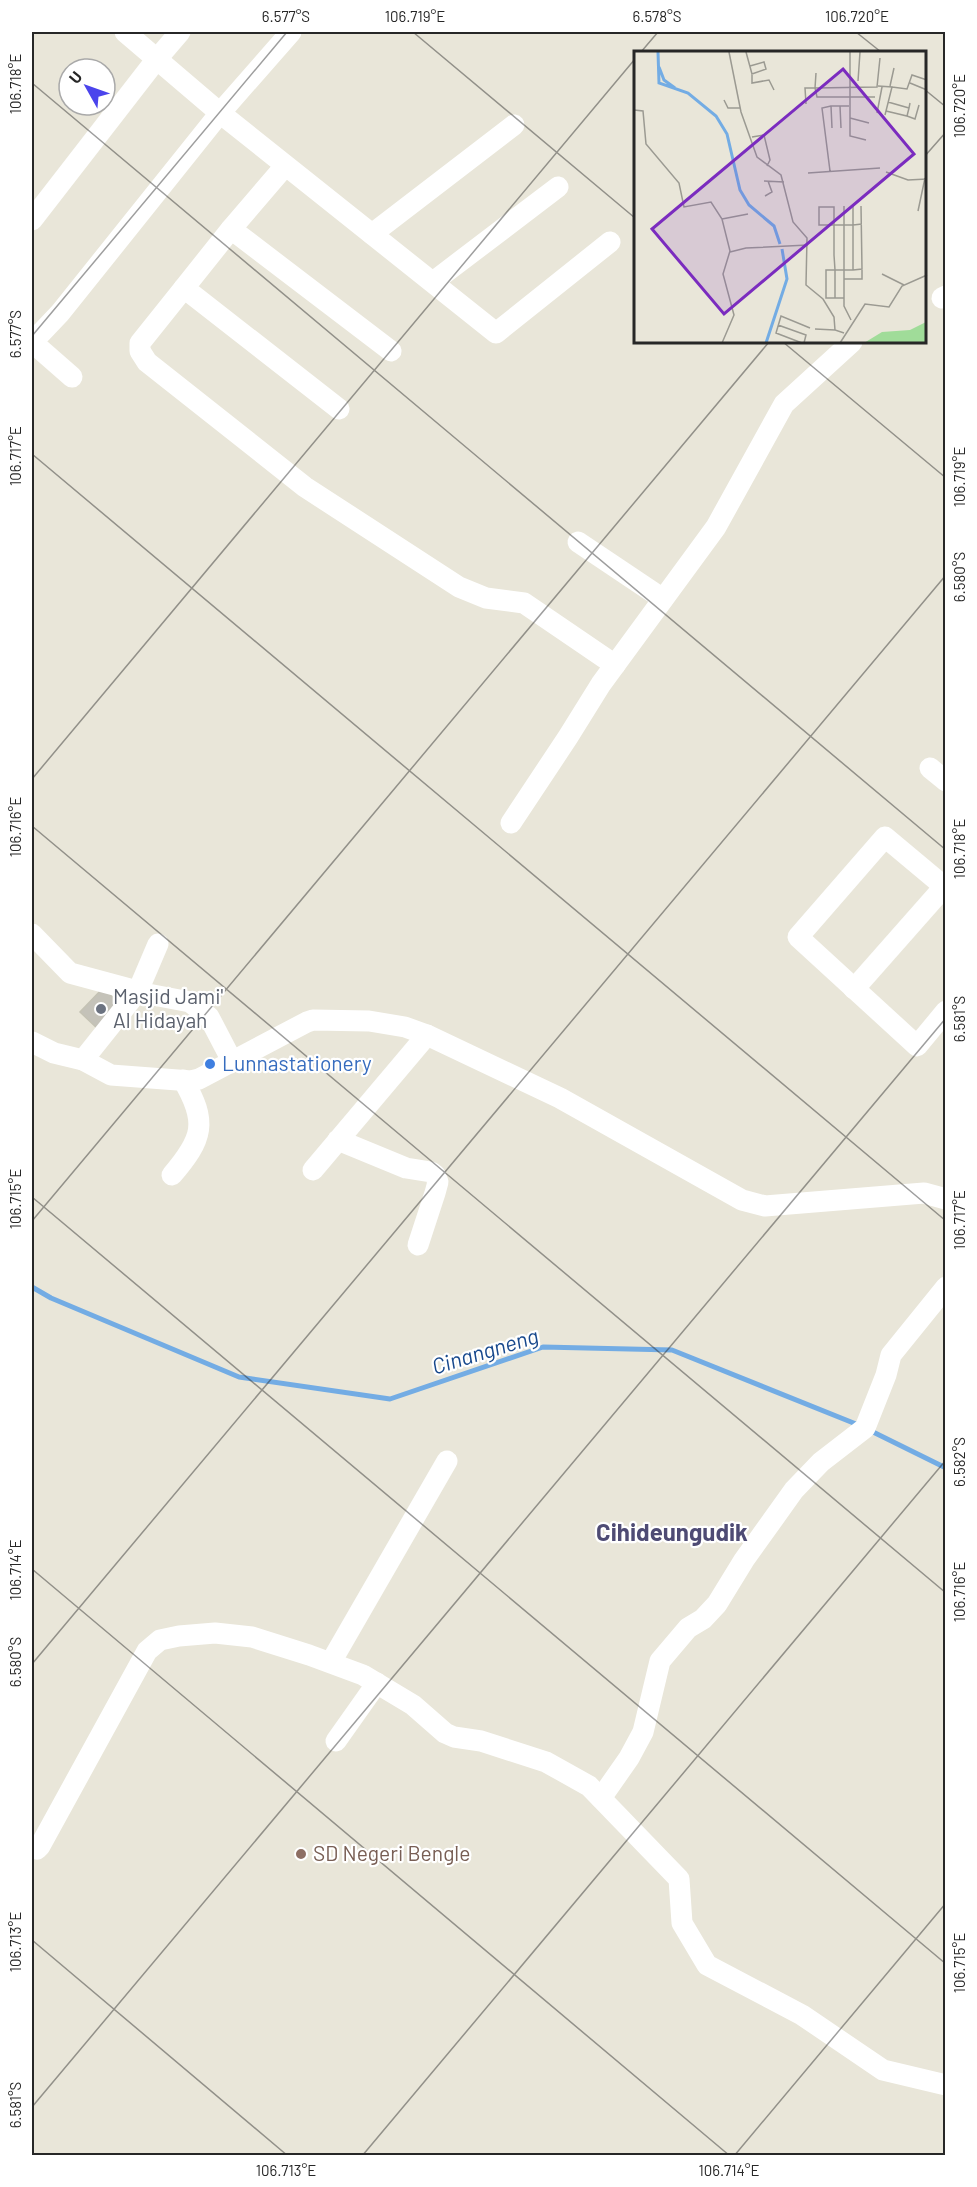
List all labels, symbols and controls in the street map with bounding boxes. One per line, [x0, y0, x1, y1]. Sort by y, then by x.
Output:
text: 6.577°S [262, 7, 310, 25]
text: 106.719°E [385, 7, 445, 25]
text: 6.578°S [633, 7, 682, 25]
text: 106.720°E [825, 7, 889, 25]
inset map [634, 51, 926, 344]
text: 106.718°E [6, 54, 24, 114]
north arrow [57, 57, 117, 117]
text: U [65, 67, 86, 87]
text: 106.720°E [950, 74, 968, 138]
text: 6.577°S [6, 310, 24, 358]
text: 106.717°E [6, 426, 24, 486]
text: 106.719°E [950, 447, 968, 507]
text: 6.580°S [950, 552, 968, 602]
text: 106.716°E [6, 797, 24, 857]
text: 106.718°E [950, 819, 968, 879]
place label: Masjid Jami' Al Hidayah [113, 983, 224, 1032]
text: 6.581°S [950, 996, 968, 1042]
marker: Masjid Jami' Al Hidayah [94, 1002, 108, 1016]
place label: Lunnastationery [222, 1050, 372, 1075]
marker: Lunnastationery [203, 1057, 217, 1071]
text: 106.715°E [6, 1169, 24, 1229]
text: 106.717°E [950, 1190, 968, 1250]
water label: Cinangneng [428, 1322, 541, 1379]
text: 6.582°S [950, 1437, 968, 1487]
district label: Cihideungudik [596, 1517, 748, 1546]
text: 106.714°E [6, 1539, 24, 1601]
text: 106.716°E [950, 1562, 968, 1622]
text: 6.580°S [6, 1637, 24, 1687]
place label: SD Negeri Bengle [313, 1840, 470, 1865]
marker: SD Negeri Bengle [294, 1847, 308, 1861]
text: 106.713°E [6, 1912, 24, 1972]
text: 106.715°E [950, 1933, 968, 1993]
text: 6.581°S [6, 2082, 24, 2128]
text: 106.713°E [256, 2161, 316, 2179]
text: 106.714°E [698, 2161, 760, 2179]

